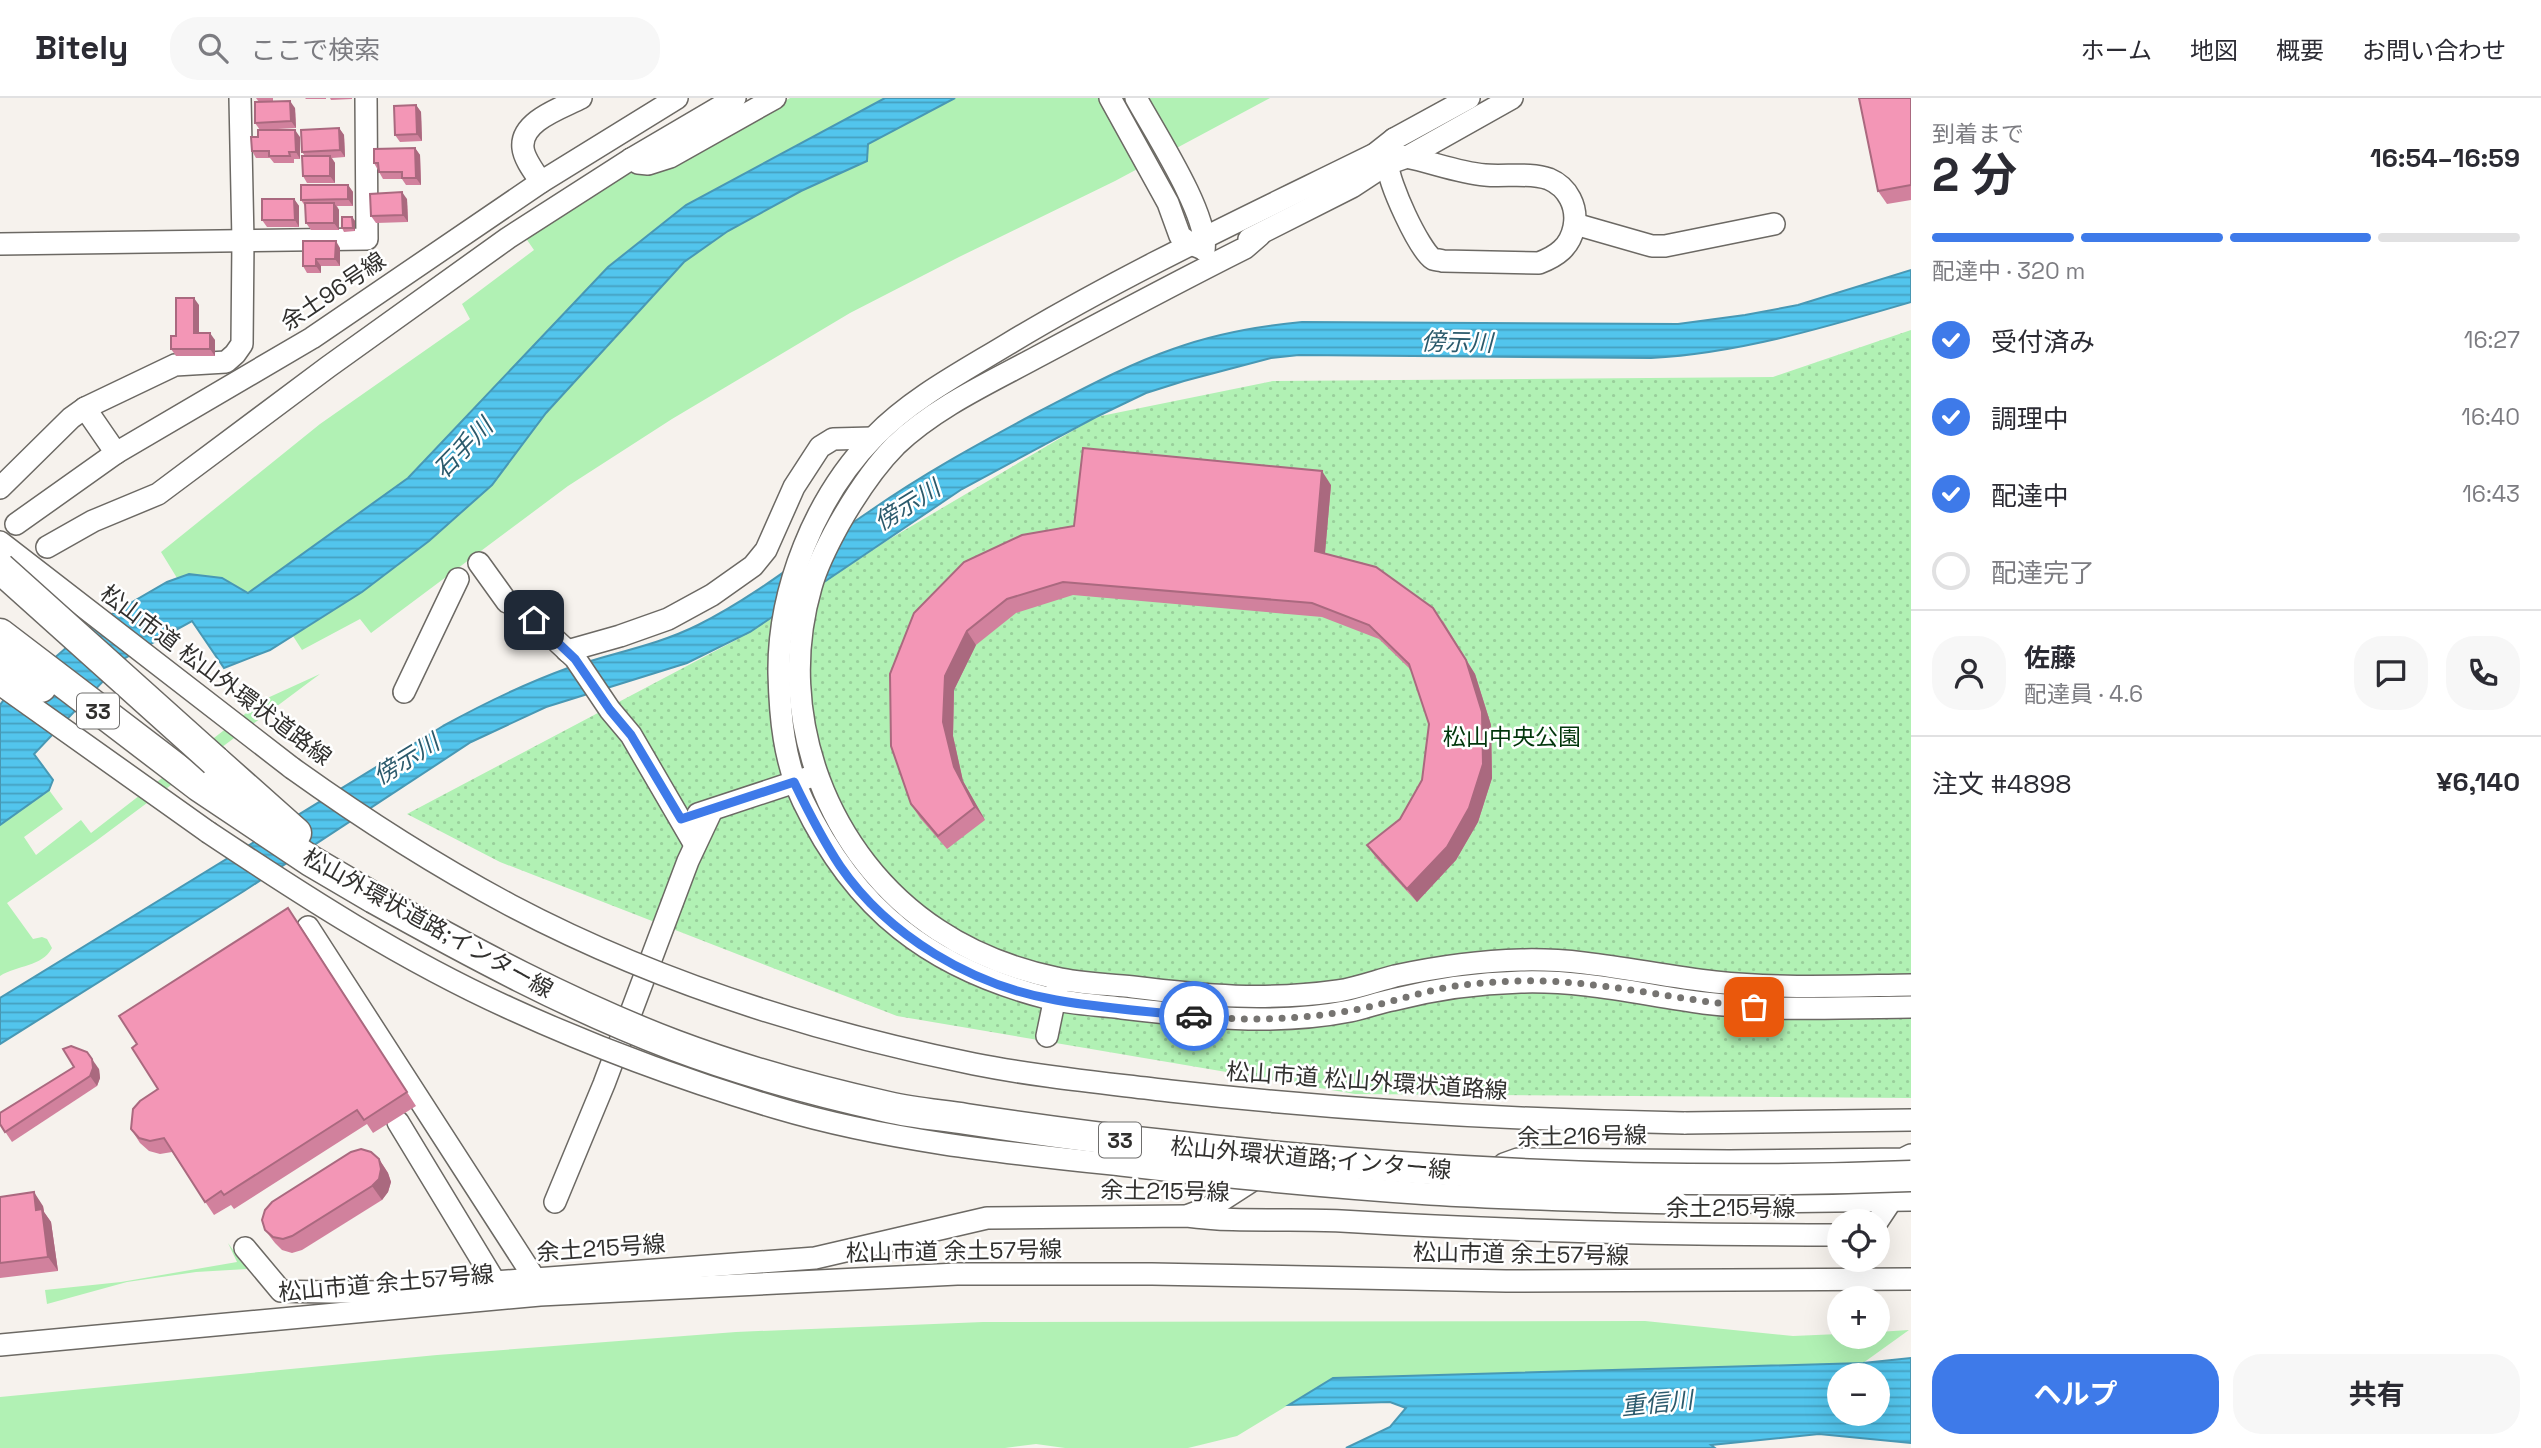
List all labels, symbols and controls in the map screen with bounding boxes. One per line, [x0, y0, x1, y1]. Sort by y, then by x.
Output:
search box [170, 17, 660, 80]
text: Bitely [35, 27, 128, 69]
icon: search [194, 29, 232, 67]
text: ここで検索 [250, 33, 380, 67]
text: ホーム [2081, 35, 2152, 66]
text: 地図 [2190, 35, 2238, 66]
text: 概要 [2276, 35, 2324, 66]
text: お問い合わせ [2362, 35, 2506, 66]
text: 到着まで [1932, 119, 2024, 149]
text: 16:54–16:59 [2370, 141, 2520, 175]
text: 2 分 [1932, 146, 2017, 204]
street label: 余土96号線 [275, 245, 391, 337]
text: 配達中 · 320 m [1932, 256, 2085, 286]
icon: check [1932, 321, 1970, 359]
text: 受付済み [1991, 325, 2095, 359]
text: 16:27 [2464, 325, 2520, 355]
water label: 傍示川 [1421, 326, 1496, 358]
icon: check [1932, 398, 1970, 436]
text: 調理中 [1991, 402, 2069, 436]
text: 16:40 [2461, 402, 2520, 432]
water label: 石手川 [427, 409, 501, 485]
water label: 傍示川 [868, 471, 948, 537]
icon: check [1932, 475, 1970, 513]
text: 配達中 [1991, 479, 2069, 513]
text: 16:43 [2462, 479, 2520, 509]
text: 配達完了 [1991, 556, 2095, 590]
street label: 松山市道 松山外環状道路線 [94, 578, 338, 772]
pin [504, 590, 564, 650]
icon: home [515, 601, 553, 639]
button: person [1932, 636, 2006, 710]
button: chat [2354, 636, 2428, 710]
button: phone [2446, 636, 2520, 710]
text: 佐藤 [2024, 641, 2076, 675]
text: 配達員 · 4.6 [2024, 679, 2143, 709]
road number: 33 [77, 694, 119, 728]
park label: 松山中央公園 [1443, 722, 1581, 752]
water label: 傍示川 [367, 725, 447, 791]
text: ¥6,140 [2436, 765, 2520, 799]
text: 注文 #4898 [1932, 767, 2072, 801]
street label: 松山外環状道路;インター線 [297, 842, 559, 1004]
pin [1724, 977, 1784, 1037]
courier [1159, 981, 1229, 1051]
icon: bag [1735, 988, 1773, 1026]
icon: car [1175, 997, 1213, 1035]
street label: 松山市道 松山外環状道路線 [1225, 1056, 1509, 1106]
street label: 余土216号線 [1517, 1120, 1647, 1152]
road number: 33 [1099, 1122, 1141, 1158]
street label: 松山外環状道路;インター線 [1169, 1131, 1453, 1185]
street label: 余土215号線 [1100, 1175, 1230, 1207]
street label: 余土215号線 [1666, 1193, 1796, 1223]
map controls [1827, 1209, 1890, 1426]
button: locate [1827, 1209, 1890, 1272]
street label: 余土215号線 [535, 1229, 667, 1267]
street label: 松山市道 余土57号線 [846, 1234, 1062, 1268]
street label: 松山市道 余土57号線 [1413, 1237, 1629, 1271]
street label: 松山市道 余土57号線 [277, 1259, 495, 1307]
button: + [1827, 1286, 1890, 1349]
button: ヘルプ [1932, 1354, 2219, 1434]
button: 共有 [2233, 1354, 2520, 1434]
button: − [1827, 1363, 1890, 1426]
water label: 重信川 [1620, 1384, 1697, 1422]

